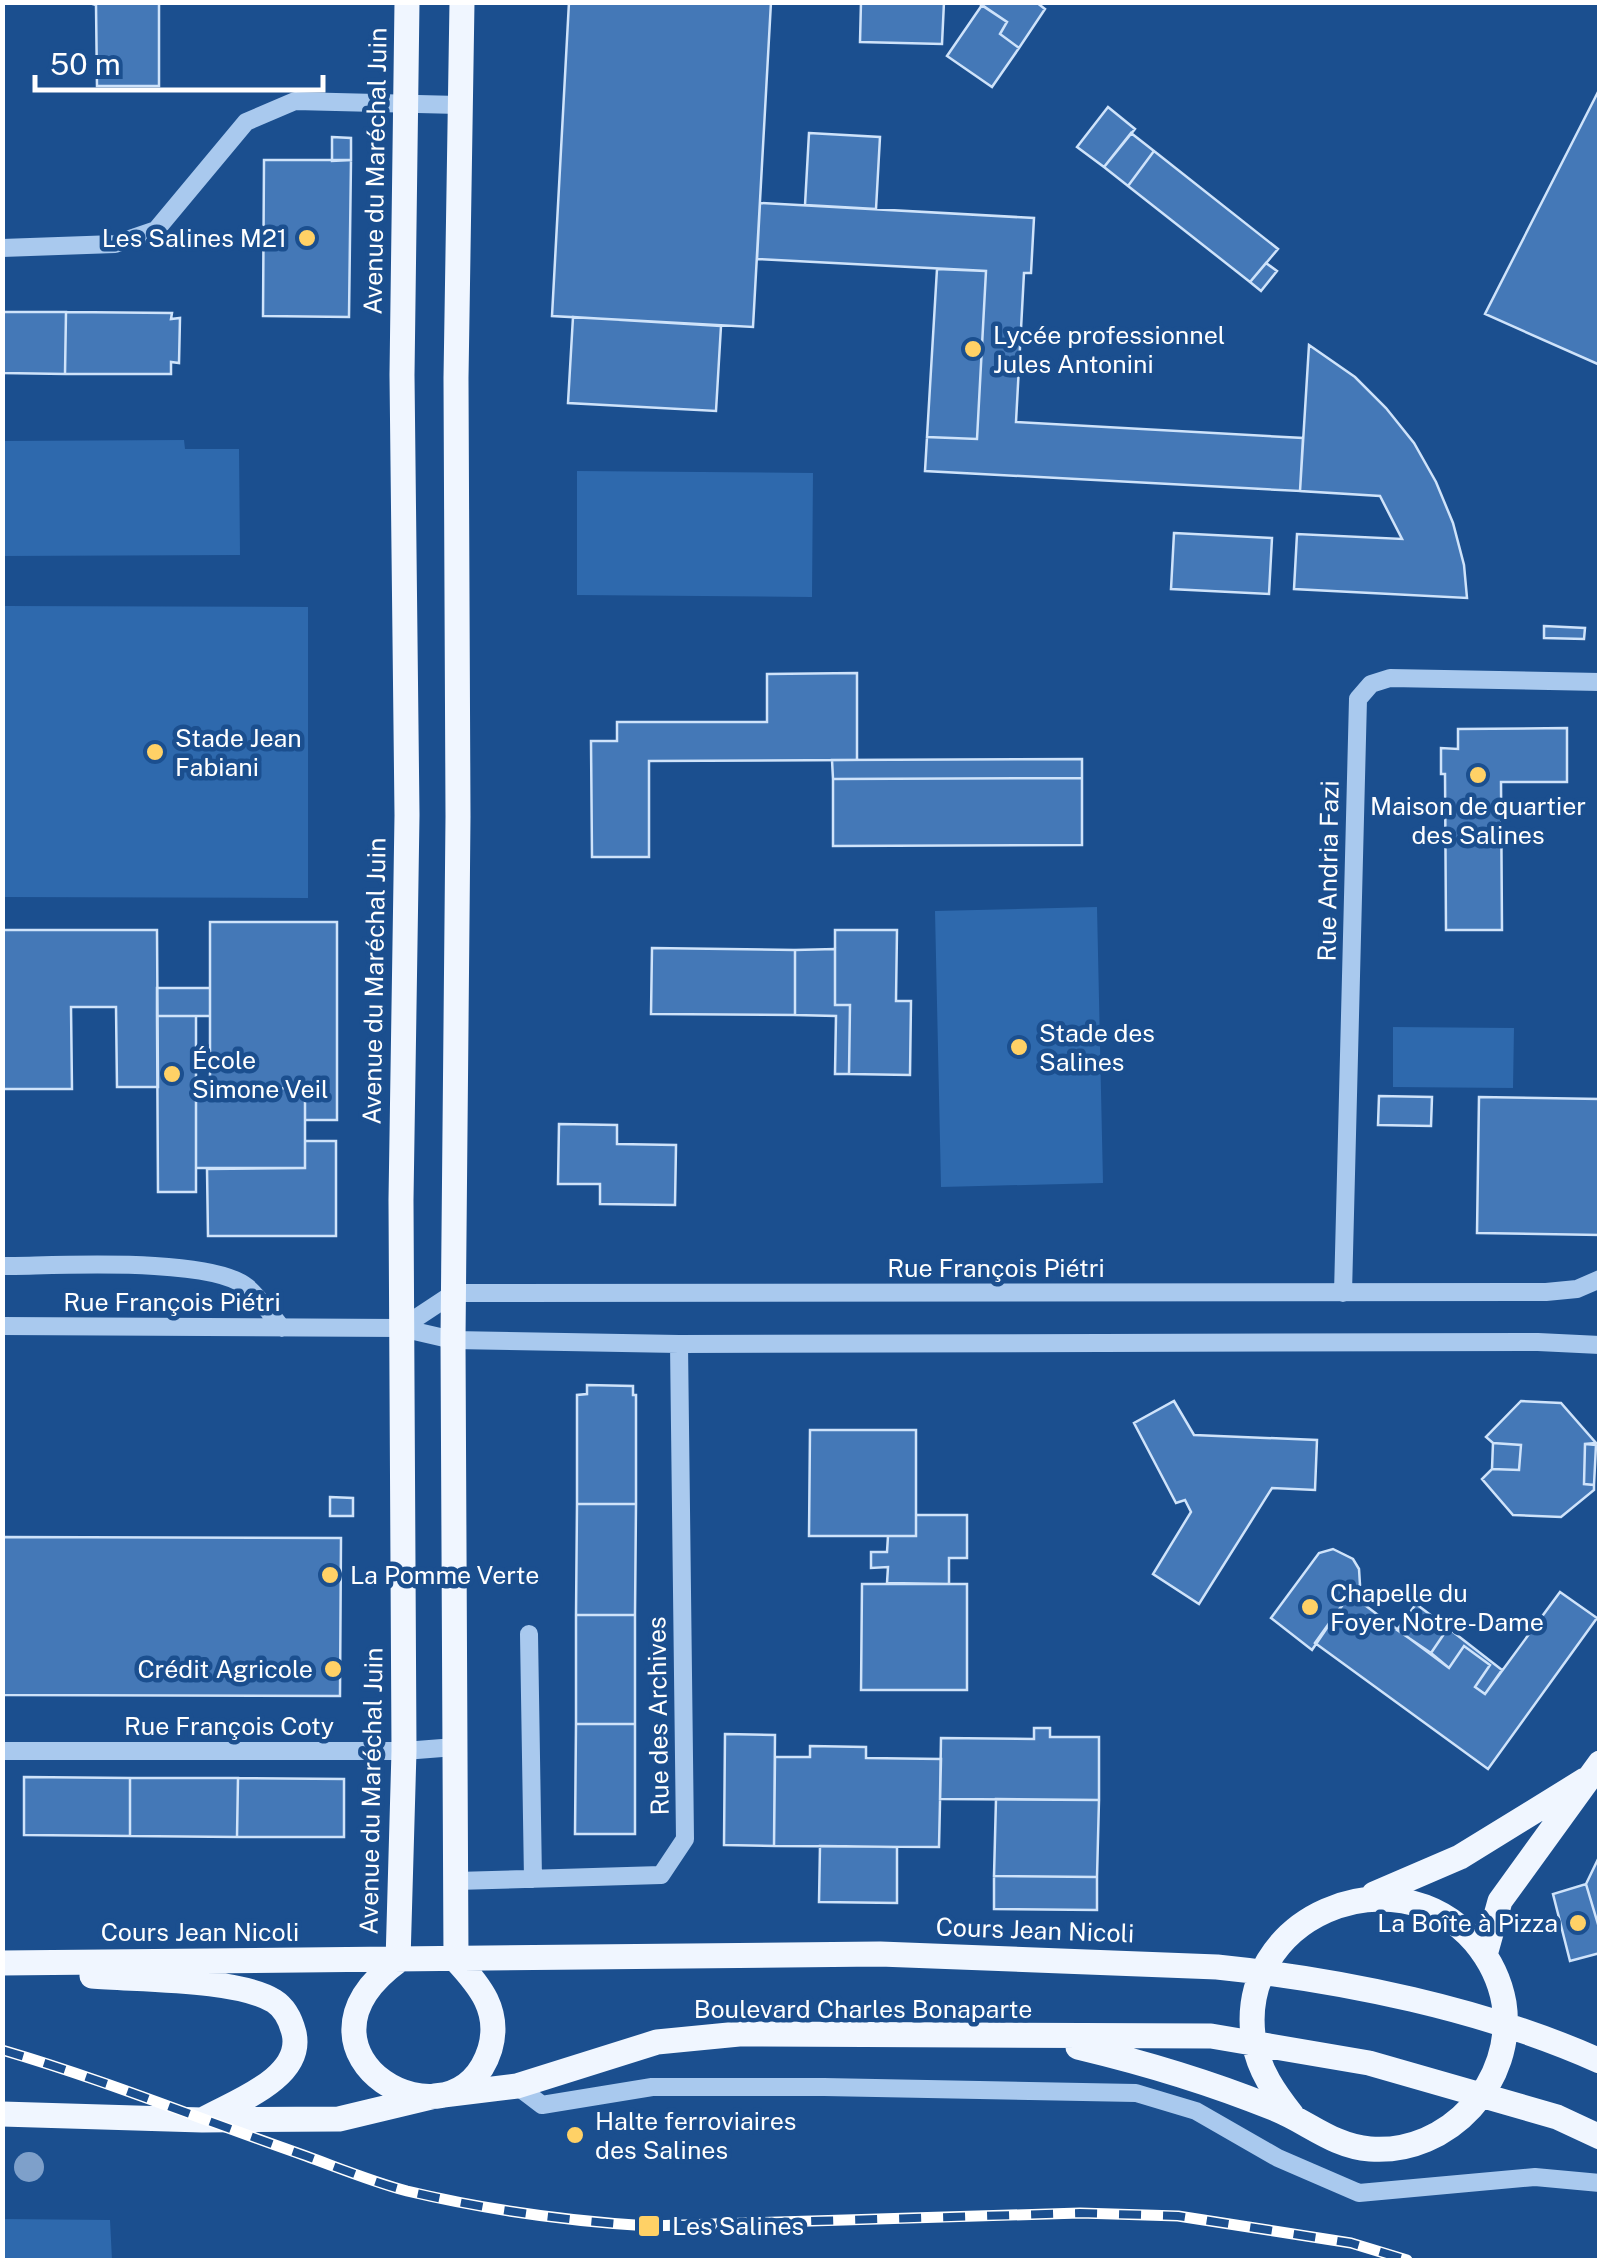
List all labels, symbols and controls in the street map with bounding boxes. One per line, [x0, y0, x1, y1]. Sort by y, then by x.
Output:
street label: Avenue du Maréchal Juin [357, 27, 393, 315]
scale bar [35, 30, 322, 92]
text: 50 m [50, 46, 121, 82]
place label: Les Salines M21 [102, 223, 287, 253]
marker: Les Salines M21 [296, 227, 318, 249]
place label: Lycée professionnel Jules Antonini [993, 320, 1225, 379]
marker: Lycée professionnel Jules Antonini [962, 338, 984, 360]
place label: Stade Jean Fabiani [175, 723, 302, 782]
marker: Stade Jean Fabiani [144, 741, 166, 763]
marker: Maison de quartier des Salines [1467, 764, 1489, 786]
street label: Rue Andria Fazi [1311, 780, 1345, 962]
place label: Maison de quartier des Salines [1370, 791, 1586, 850]
street label: Avenue du Maréchal Juin [356, 837, 392, 1125]
place label: Stade des Salines [1039, 1018, 1155, 1077]
marker: Stade des Salines [1008, 1036, 1030, 1058]
place label: École Simone Veil [192, 1045, 329, 1104]
marker: École Simone Veil [161, 1063, 183, 1085]
street label: Rue François Piétri [887, 1253, 1105, 1283]
street label: Rue François Piétri [63, 1287, 281, 1317]
place label: La Pomme Verte [350, 1560, 539, 1590]
marker: La Pomme Verte [319, 1564, 341, 1586]
place label: Chapelle du Foyer Notre-Dame [1330, 1578, 1544, 1637]
marker: Chapelle du Foyer Notre-Dame [1299, 1596, 1321, 1618]
street label: Rue des Archives [641, 1616, 675, 1816]
street label: Avenue du Maréchal Juin [353, 1647, 389, 1935]
place label: Crédit Agricole [137, 1654, 313, 1684]
marker: Crédit Agricole [322, 1658, 344, 1680]
street label: Rue François Coty [124, 1711, 334, 1741]
place label: La Boîte à Pizza [1377, 1908, 1558, 1938]
street label: Cours Jean Nicoli [935, 1912, 1135, 1948]
marker: La Boîte à Pizza [1567, 1912, 1589, 1934]
street label: Cours Jean Nicoli [101, 1917, 299, 1947]
street label: Boulevard Charles Bonaparte [694, 1994, 1032, 2024]
place label: Halte ferroviaires des Salines [595, 2106, 796, 2165]
marker: Halte ferroviaires des Salines [564, 2124, 586, 2146]
place label: Les Salines [672, 2211, 804, 2241]
marker: Les Salines [636, 2213, 662, 2239]

